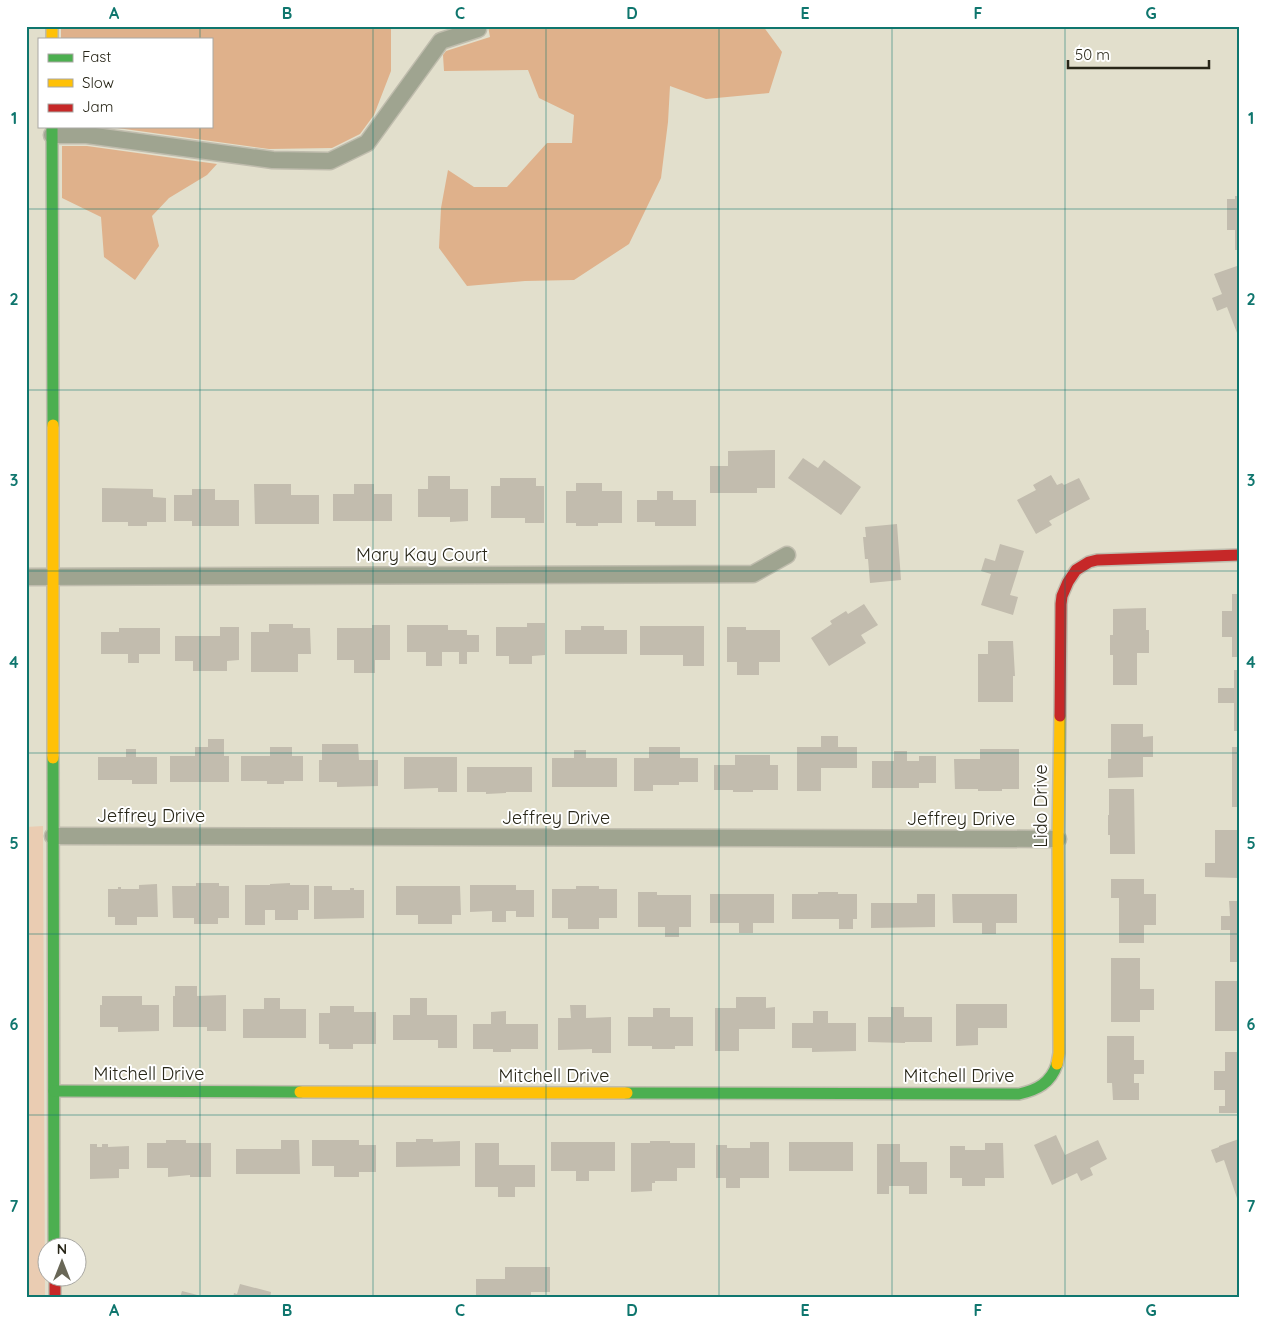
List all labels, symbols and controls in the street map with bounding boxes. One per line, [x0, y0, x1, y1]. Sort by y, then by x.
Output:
text: A [109, 3, 120, 23]
text: B [282, 3, 292, 23]
text: C [455, 3, 465, 23]
text: D [626, 3, 638, 23]
text: E [800, 3, 810, 23]
text: F [974, 3, 983, 23]
text: G [1145, 3, 1157, 23]
legend [38, 38, 212, 128]
scale bar [1068, 38, 1209, 70]
text: 50 m [1075, 45, 1110, 64]
text: Fast [82, 47, 111, 66]
text: Slow [82, 73, 114, 92]
text: Jam [82, 97, 113, 116]
text: 1 [11, 108, 17, 128]
text: 1 [1248, 108, 1254, 128]
text: 2 [9, 289, 19, 309]
text: 2 [1246, 289, 1256, 309]
text: 3 [10, 470, 18, 490]
text: 3 [1247, 470, 1255, 490]
street label: Mary Kay Court [356, 543, 488, 566]
text: 4 [9, 652, 19, 672]
text: 4 [1246, 652, 1256, 672]
street label: Lido Drive [1029, 764, 1052, 848]
street label: Jeffrey Drive [97, 804, 205, 827]
street label: Jeffrey Drive [502, 806, 610, 829]
street label: Jeffrey Drive [907, 807, 1015, 830]
text: 5 [9, 833, 19, 853]
text: 5 [1246, 833, 1256, 853]
text: 6 [10, 1014, 19, 1034]
text: 6 [1247, 1014, 1256, 1034]
street label: Mitchell Drive [94, 1062, 205, 1085]
street label: Mitchell Drive [499, 1064, 610, 1087]
street label: Mitchell Drive [904, 1064, 1015, 1087]
text: 7 [10, 1196, 19, 1216]
text: 7 [1247, 1196, 1256, 1216]
north arrow [38, 1236, 88, 1286]
text: N [57, 1240, 67, 1258]
text: A [109, 1300, 120, 1320]
text: B [282, 1300, 292, 1320]
text: C [455, 1300, 465, 1320]
text: D [626, 1300, 638, 1320]
text: E [800, 1300, 810, 1320]
text: F [974, 1300, 983, 1320]
text: G [1145, 1300, 1157, 1320]

